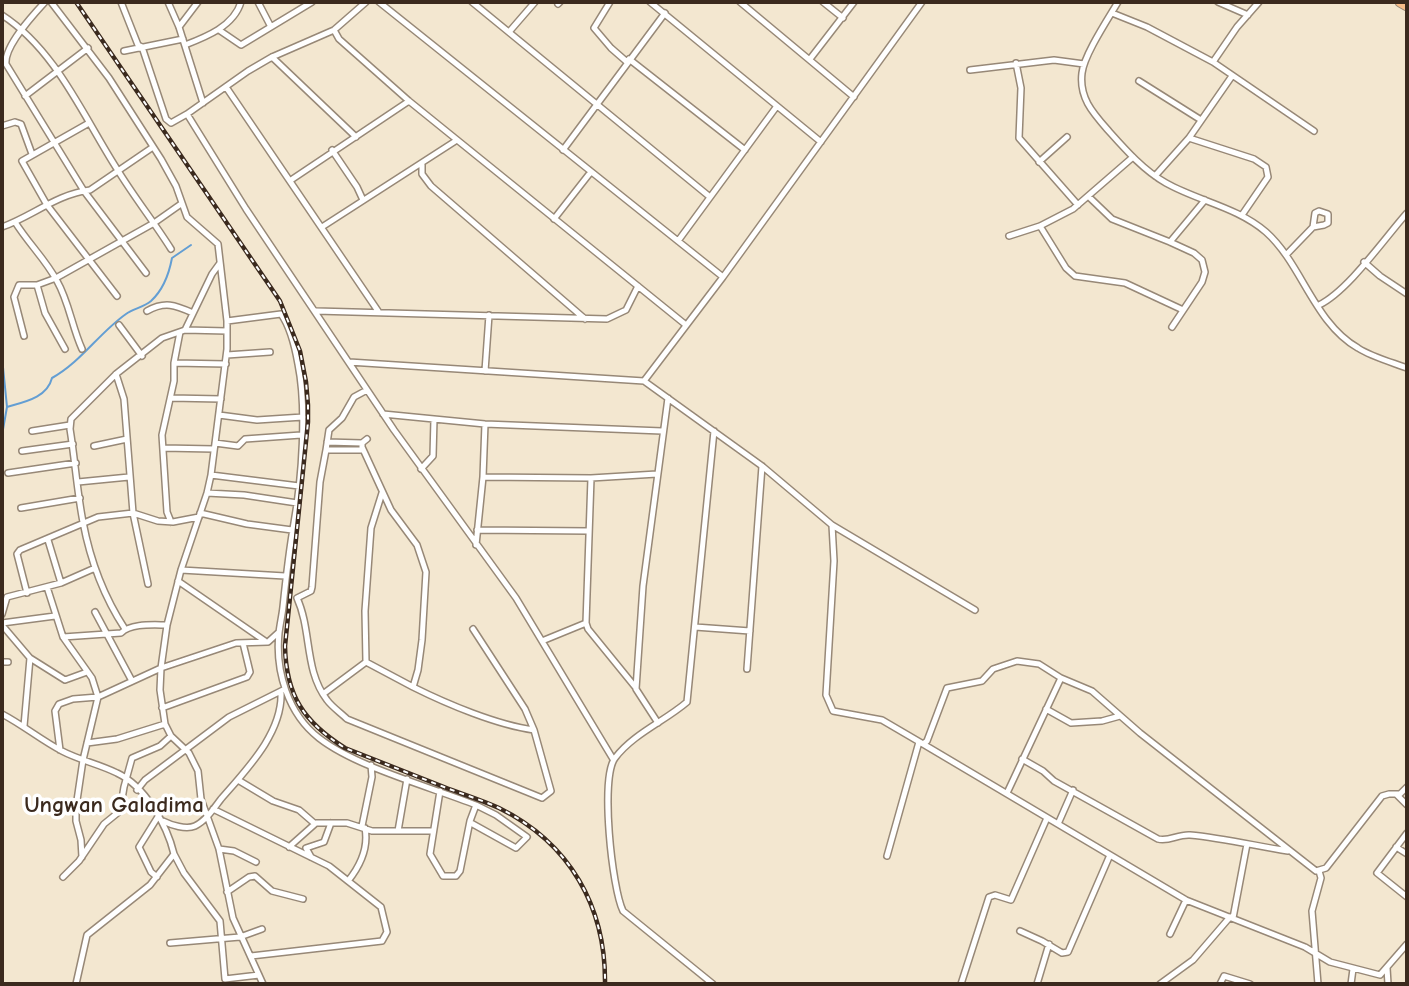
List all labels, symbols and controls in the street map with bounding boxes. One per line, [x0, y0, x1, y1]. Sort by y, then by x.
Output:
district label: Ungwan Galadima [24, 791, 204, 819]

